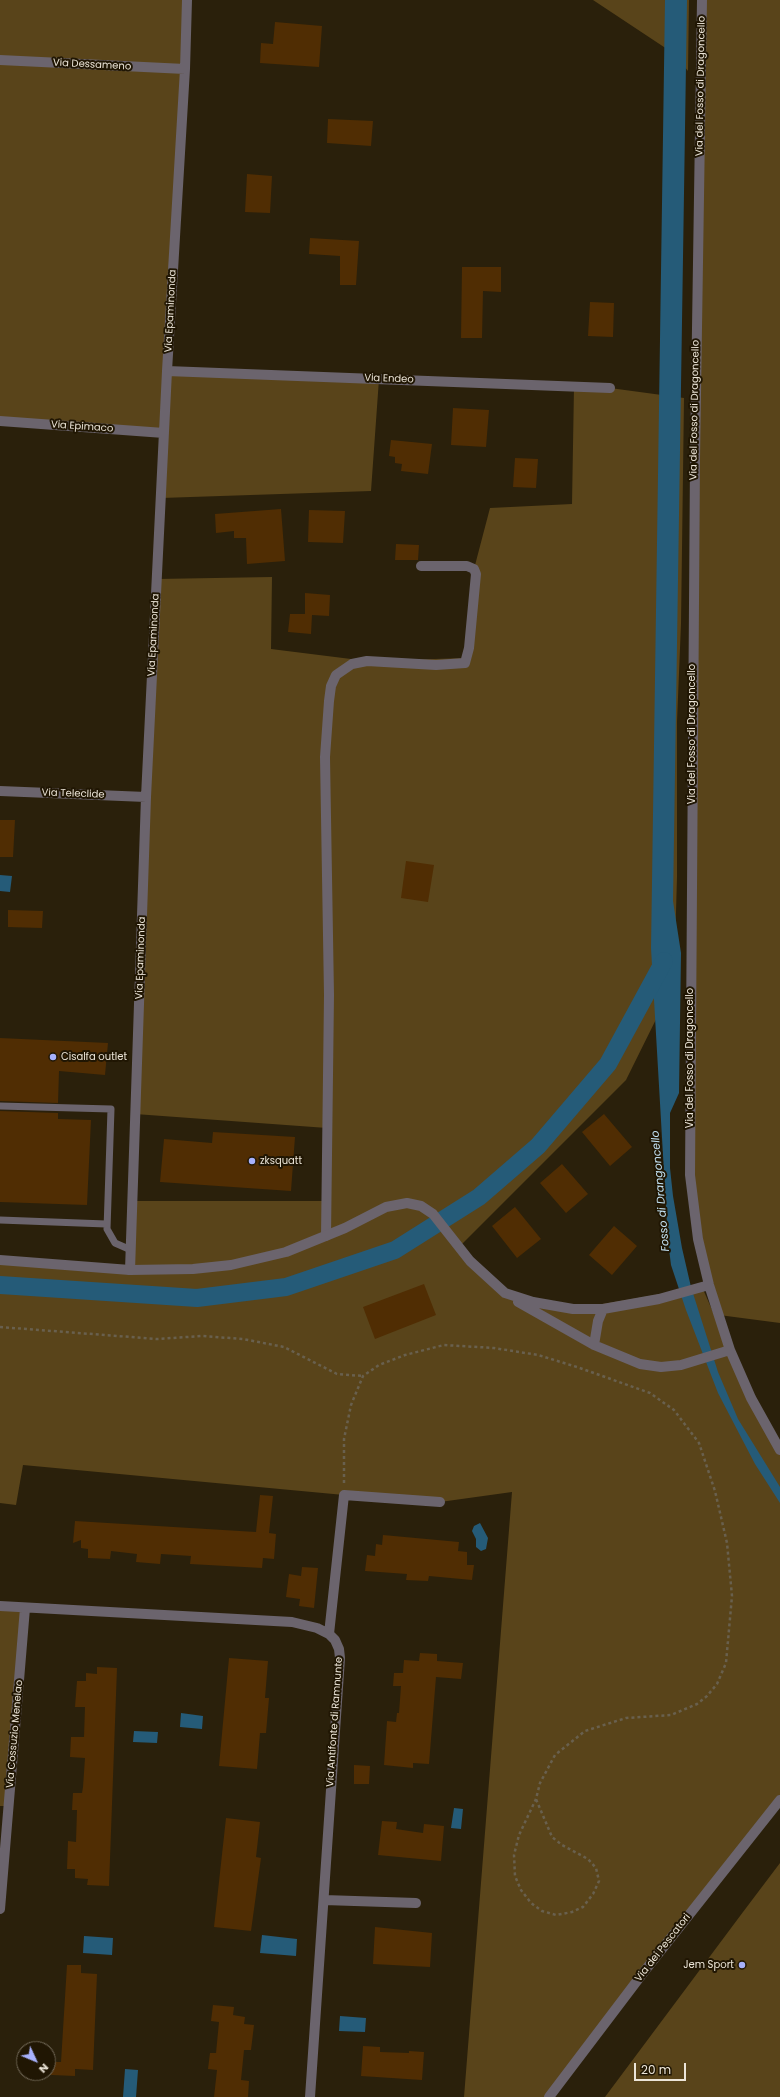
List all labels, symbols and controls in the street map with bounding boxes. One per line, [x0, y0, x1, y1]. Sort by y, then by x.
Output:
street label: Via del Fosso di Dragoncello [694, 16, 708, 156]
street label: Via Dessameno [53, 57, 131, 73]
street label: Via Epaminonda [163, 269, 179, 353]
street label: Via del Fosso di Dragoncello [688, 340, 702, 480]
street label: Via Endeo [364, 372, 414, 386]
street label: Via Epimaco [50, 419, 114, 435]
street label: Via Epaminonda [146, 593, 162, 677]
street label: Via del Fosso di Dragoncello [686, 664, 698, 804]
street label: Via Teleclide [41, 787, 105, 801]
street label: Via Epaminonda [134, 916, 148, 1000]
street label: Via del Fosso di Dragoncello [684, 988, 696, 1128]
place label: Cisalfa outlet [61, 1051, 127, 1063]
marker: Cisalfa outlet [48, 1052, 58, 1062]
water label: Fosso di Drangoncello [649, 1130, 673, 1252]
place label: zksquatt [260, 1155, 302, 1167]
marker: zksquatt [247, 1156, 257, 1166]
street label: Via Antifonte di Ramnunte [324, 1656, 346, 1788]
street label: Via Cossuzio Menelao [4, 1679, 26, 1789]
street label: Via dei Pescatori [633, 1912, 693, 1984]
place label: Jem Sport [683, 1959, 734, 1971]
marker: Jem Sport [737, 1960, 747, 1970]
north arrow [16, 2041, 56, 2081]
scale bar [636, 2055, 688, 2081]
text: N [35, 2060, 53, 2077]
text: 20 m [641, 2061, 671, 2078]

